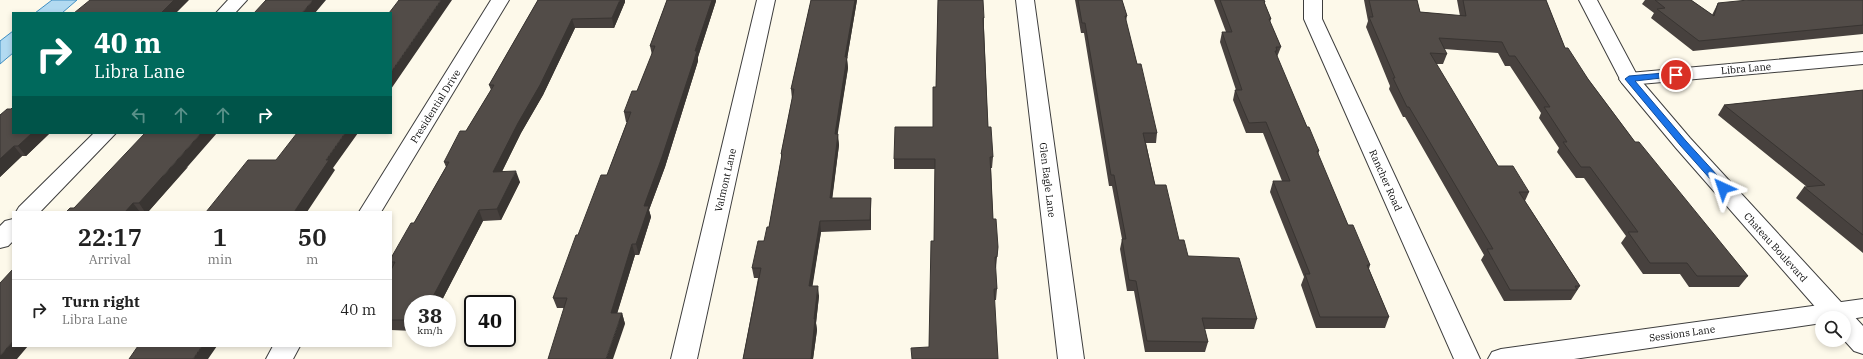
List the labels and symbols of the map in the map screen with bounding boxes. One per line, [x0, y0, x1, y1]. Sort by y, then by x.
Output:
pin [1659, 58, 1693, 92]
street label: Libra Lane [1720, 60, 1772, 77]
street label: Presidential Drive [408, 67, 463, 146]
street label: Glen Eagle Lane [1036, 142, 1059, 218]
street label: Valmont Lane [712, 147, 739, 213]
street label: Rancher Road [1366, 147, 1405, 213]
position arrow [1702, 167, 1744, 209]
street label: Chateau Boulevard [1741, 210, 1810, 285]
speed limit sign: 40 [464, 295, 516, 347]
street label: Sessions Lane [1648, 322, 1716, 345]

